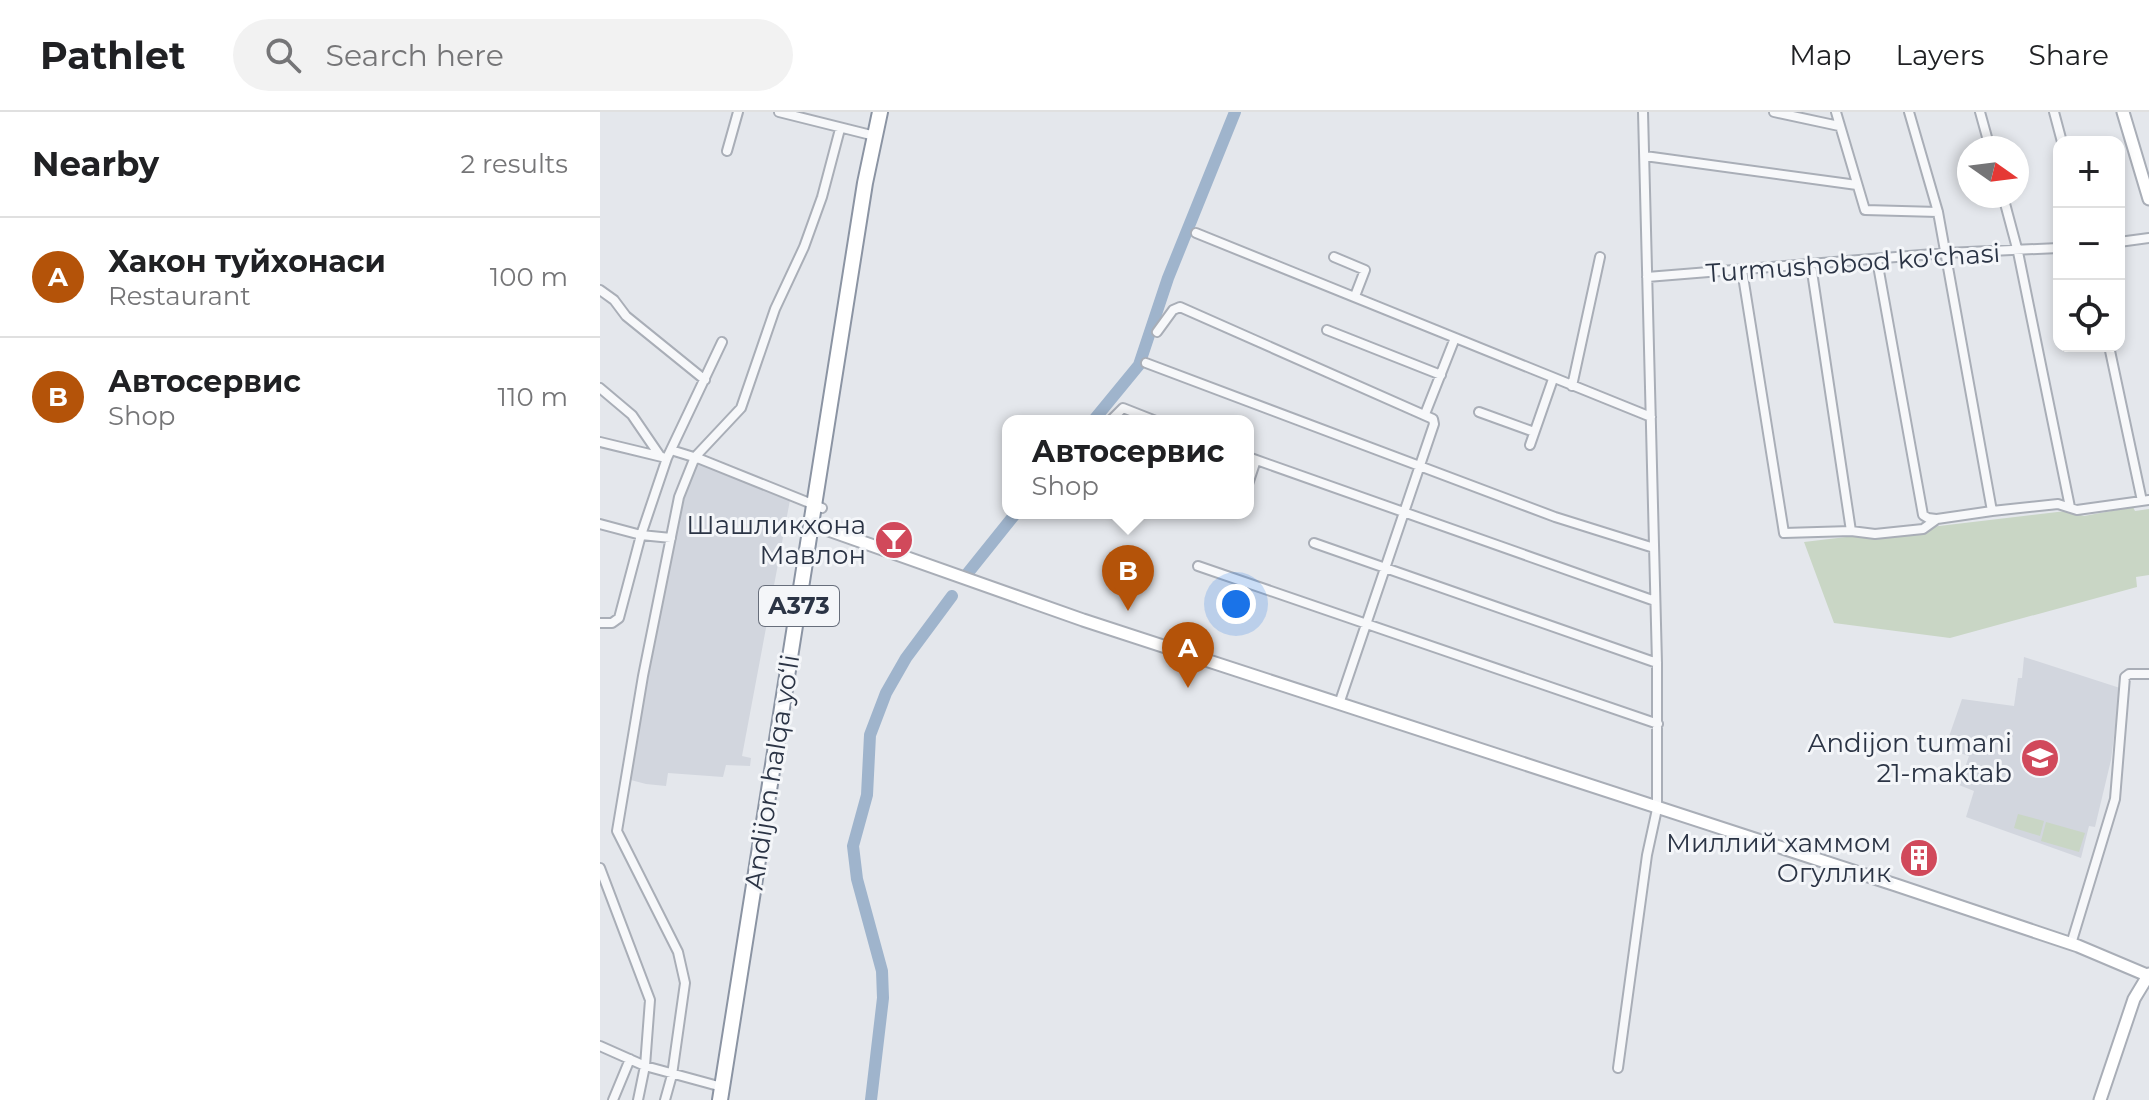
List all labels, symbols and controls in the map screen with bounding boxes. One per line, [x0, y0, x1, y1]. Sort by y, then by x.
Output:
search box [233, 19, 793, 91]
text: Pathlet [40, 32, 185, 79]
icon: search [261, 33, 305, 77]
text: Search here [325, 37, 504, 74]
text: Map [1789, 38, 1852, 72]
text: Layers [1896, 38, 1985, 72]
text: Share [2029, 38, 2109, 72]
north arrow [1957, 136, 2029, 208]
map controls [2053, 136, 2125, 352]
button: + [2053, 136, 2125, 208]
text: Nearby [32, 143, 159, 185]
text: 2 results [460, 148, 568, 180]
button: − [2053, 208, 2125, 280]
street label: Turmushobod ko'chasi [1705, 237, 2001, 289]
text: Хакон туйхонаси [108, 243, 386, 280]
text: A [48, 261, 68, 293]
text: 100 m [490, 261, 568, 293]
text: Restaurant [108, 280, 251, 312]
button: locate [2053, 280, 2125, 352]
text: Автосервис [108, 363, 301, 400]
text: B [48, 381, 68, 413]
text: 110 m [498, 381, 568, 413]
text: Shop [108, 400, 176, 432]
popup [1002, 415, 1254, 519]
text: Автосервис [1031, 433, 1225, 470]
text: Shop [1031, 470, 1099, 502]
place label: Шашликхона Мавлон [686, 509, 866, 571]
bar icon: Шашликхона Мавлон [873, 519, 915, 561]
pin: B [1102, 545, 1154, 611]
your location [1216, 584, 1256, 624]
road number: A373 [759, 586, 839, 626]
pin: A [1162, 622, 1214, 688]
street label: Andijon halqa yo‘li [738, 652, 806, 892]
place label: Andijon tumani 21-maktab [1808, 727, 2012, 789]
school or university icon: Andijon tumani 21-maktab [2019, 737, 2061, 779]
place label: Миллий хаммом Огуллик [1666, 827, 1891, 889]
building icon: Миллий хаммом Огуллик [1898, 837, 1940, 879]

